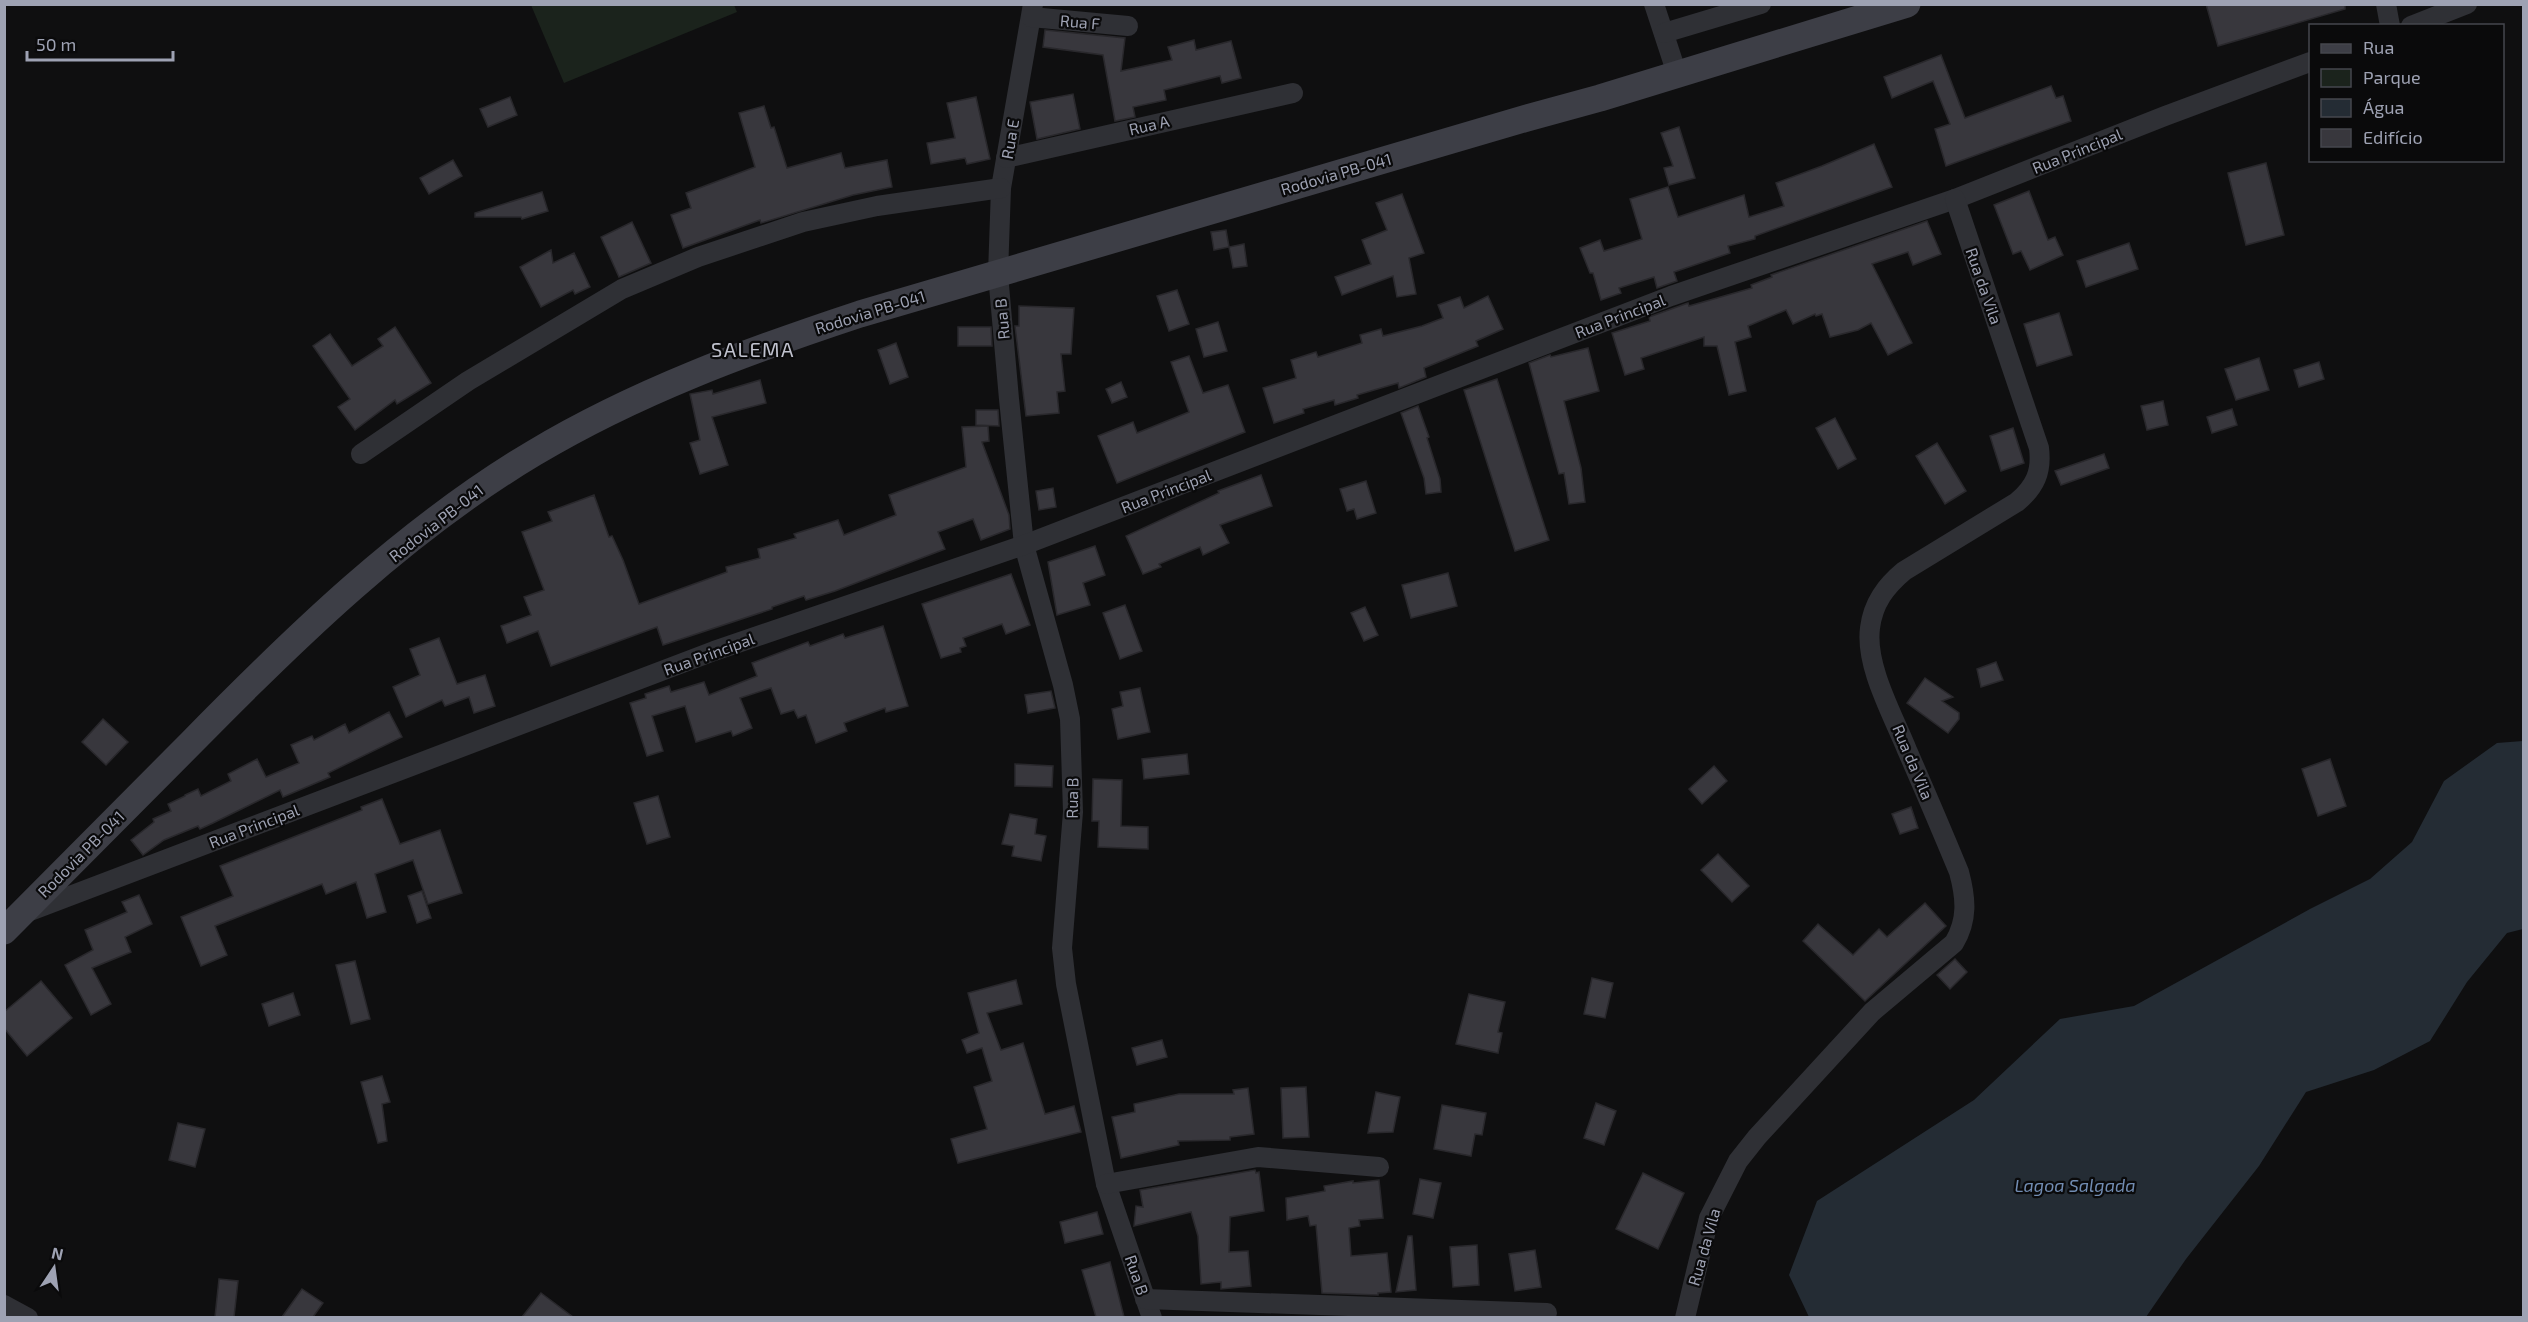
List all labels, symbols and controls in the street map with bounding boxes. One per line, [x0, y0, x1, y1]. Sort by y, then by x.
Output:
street label: Rua F [1059, 10, 1101, 33]
scale bar [27, 24, 172, 62]
legend [2309, 24, 2504, 162]
text: 50 m [36, 33, 76, 55]
text: Rua [2363, 36, 2394, 58]
text: Parque [2363, 66, 2421, 88]
text: Água [2363, 96, 2404, 118]
street label: Rua A [1127, 111, 1171, 138]
street label: Rua E [997, 117, 1022, 160]
street label: Rua Principal [2029, 124, 2125, 177]
text: Edifício [2363, 126, 2423, 148]
street label: Rodovia PB-041 [1278, 149, 1393, 198]
street label: Rua da Vila [1963, 245, 2006, 327]
street label: Rodovia PB-041 [812, 286, 927, 337]
street label: Rua Principal [1572, 290, 1668, 341]
street label: Rua B [990, 298, 1013, 340]
district label: SALEMA [711, 337, 795, 361]
street label: Rua Principal [1118, 465, 1214, 516]
street label: Rodovia PB-041 [385, 480, 487, 565]
street label: Rua Principal [661, 628, 757, 679]
street label: Rua da Vila [1889, 721, 1938, 802]
street label: Rua B [1062, 777, 1081, 819]
street label: Rua Principal [206, 800, 302, 851]
street label: Rodovia PB-041 [34, 807, 128, 901]
water label: Lagoa Salgada [2014, 1174, 2136, 1196]
street label: Rua da Vila [1683, 1206, 1724, 1288]
north arrow [24, 1238, 84, 1298]
text: N [50, 1242, 65, 1263]
street label: Rua B [1122, 1252, 1153, 1297]

